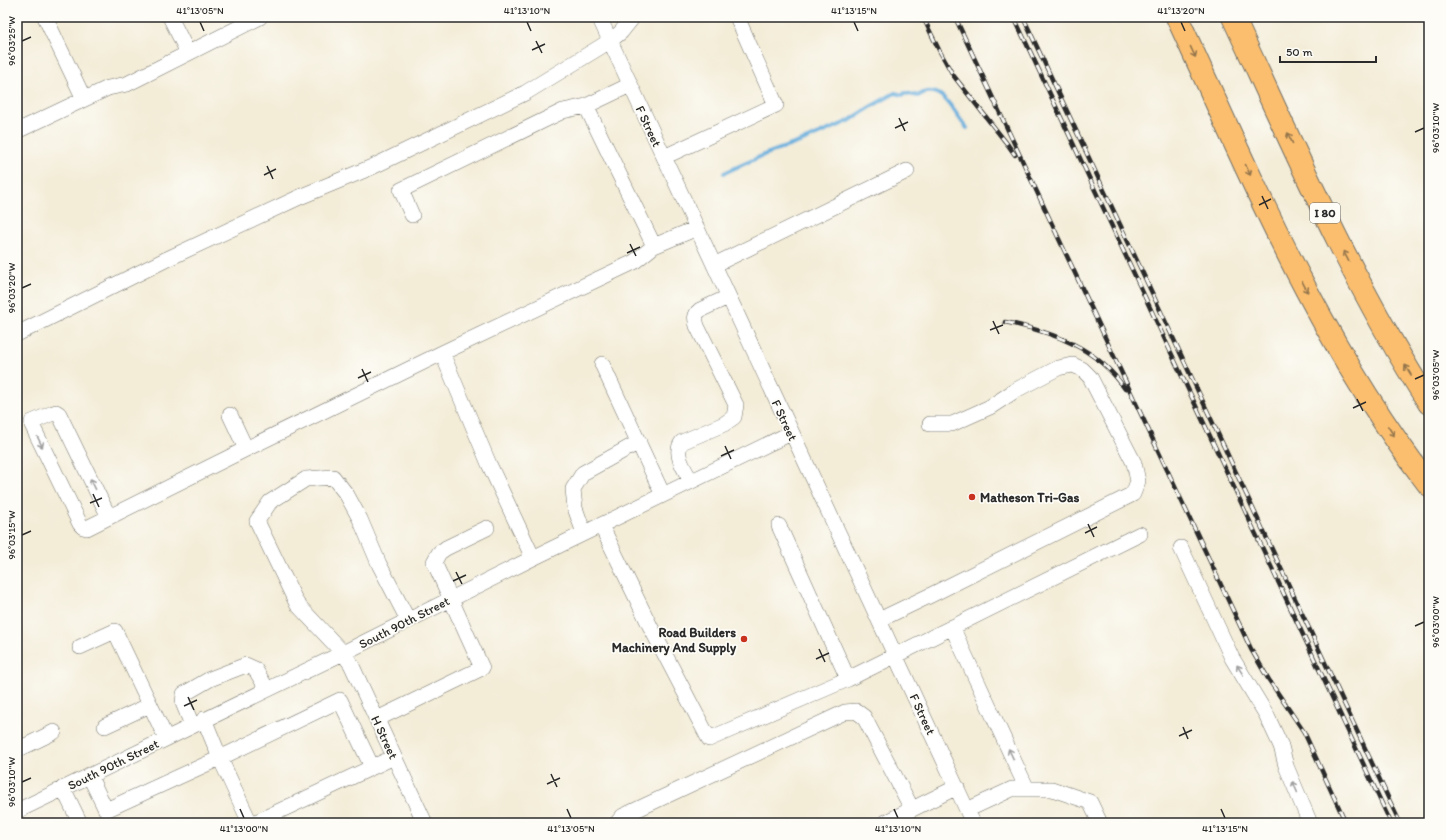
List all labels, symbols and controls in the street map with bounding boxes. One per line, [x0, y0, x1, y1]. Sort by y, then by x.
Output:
text: 41°13'05"N [176, 4, 224, 17]
text: 41°13'10"N [504, 4, 551, 17]
text: 41°13'15"N [831, 4, 877, 17]
text: 41°13'20"N [1157, 4, 1205, 17]
text: 96°03'25"W [5, 16, 18, 66]
scale bar [1280, 38, 1376, 64]
text: 50 m [1286, 45, 1312, 59]
one-way arrow [1190, 46, 1197, 58]
street label: F Street [632, 103, 665, 149]
text: 96°03'10"W [1429, 103, 1442, 153]
one-way arrow [1286, 133, 1293, 145]
one-way arrow [1245, 164, 1252, 176]
road number: I 80 [1310, 203, 1340, 223]
one-way arrow [1342, 250, 1349, 262]
text: 96°03'20"W [5, 262, 18, 313]
one-way arrow [1302, 281, 1309, 293]
text: 96°03'05"W [1429, 349, 1442, 400]
one-way arrow [1404, 365, 1412, 376]
street label: F Street [768, 397, 801, 443]
one-way arrow [1387, 425, 1395, 436]
one-way arrow [37, 436, 44, 448]
one-way arrow [89, 479, 96, 491]
place label: Matheson Tri-Gas [980, 490, 1079, 505]
marker: Matheson Tri-Gas [967, 492, 977, 502]
text: 96°03'15"W [5, 510, 18, 560]
street label: South 90th Street [356, 593, 452, 652]
text: 96°03'00"W [1429, 596, 1442, 648]
place label: Road Builders Machinery And Supply [612, 625, 737, 656]
marker: Road Builders Machinery And Supply [739, 634, 749, 644]
one-way arrow [1235, 664, 1243, 676]
street label: F Street [906, 691, 939, 737]
street label: H Street [368, 713, 401, 761]
street label: South 90th Street [65, 736, 161, 793]
one-way arrow [1006, 748, 1014, 760]
text: 96°03'10"W [5, 757, 18, 807]
one-way arrow [1290, 781, 1298, 793]
text: 41°13'00"N [220, 822, 268, 835]
text: 41°13'05"N [547, 822, 595, 835]
text: 41°13'10"N [875, 822, 922, 835]
text: 41°13'15"N [1202, 822, 1248, 835]

